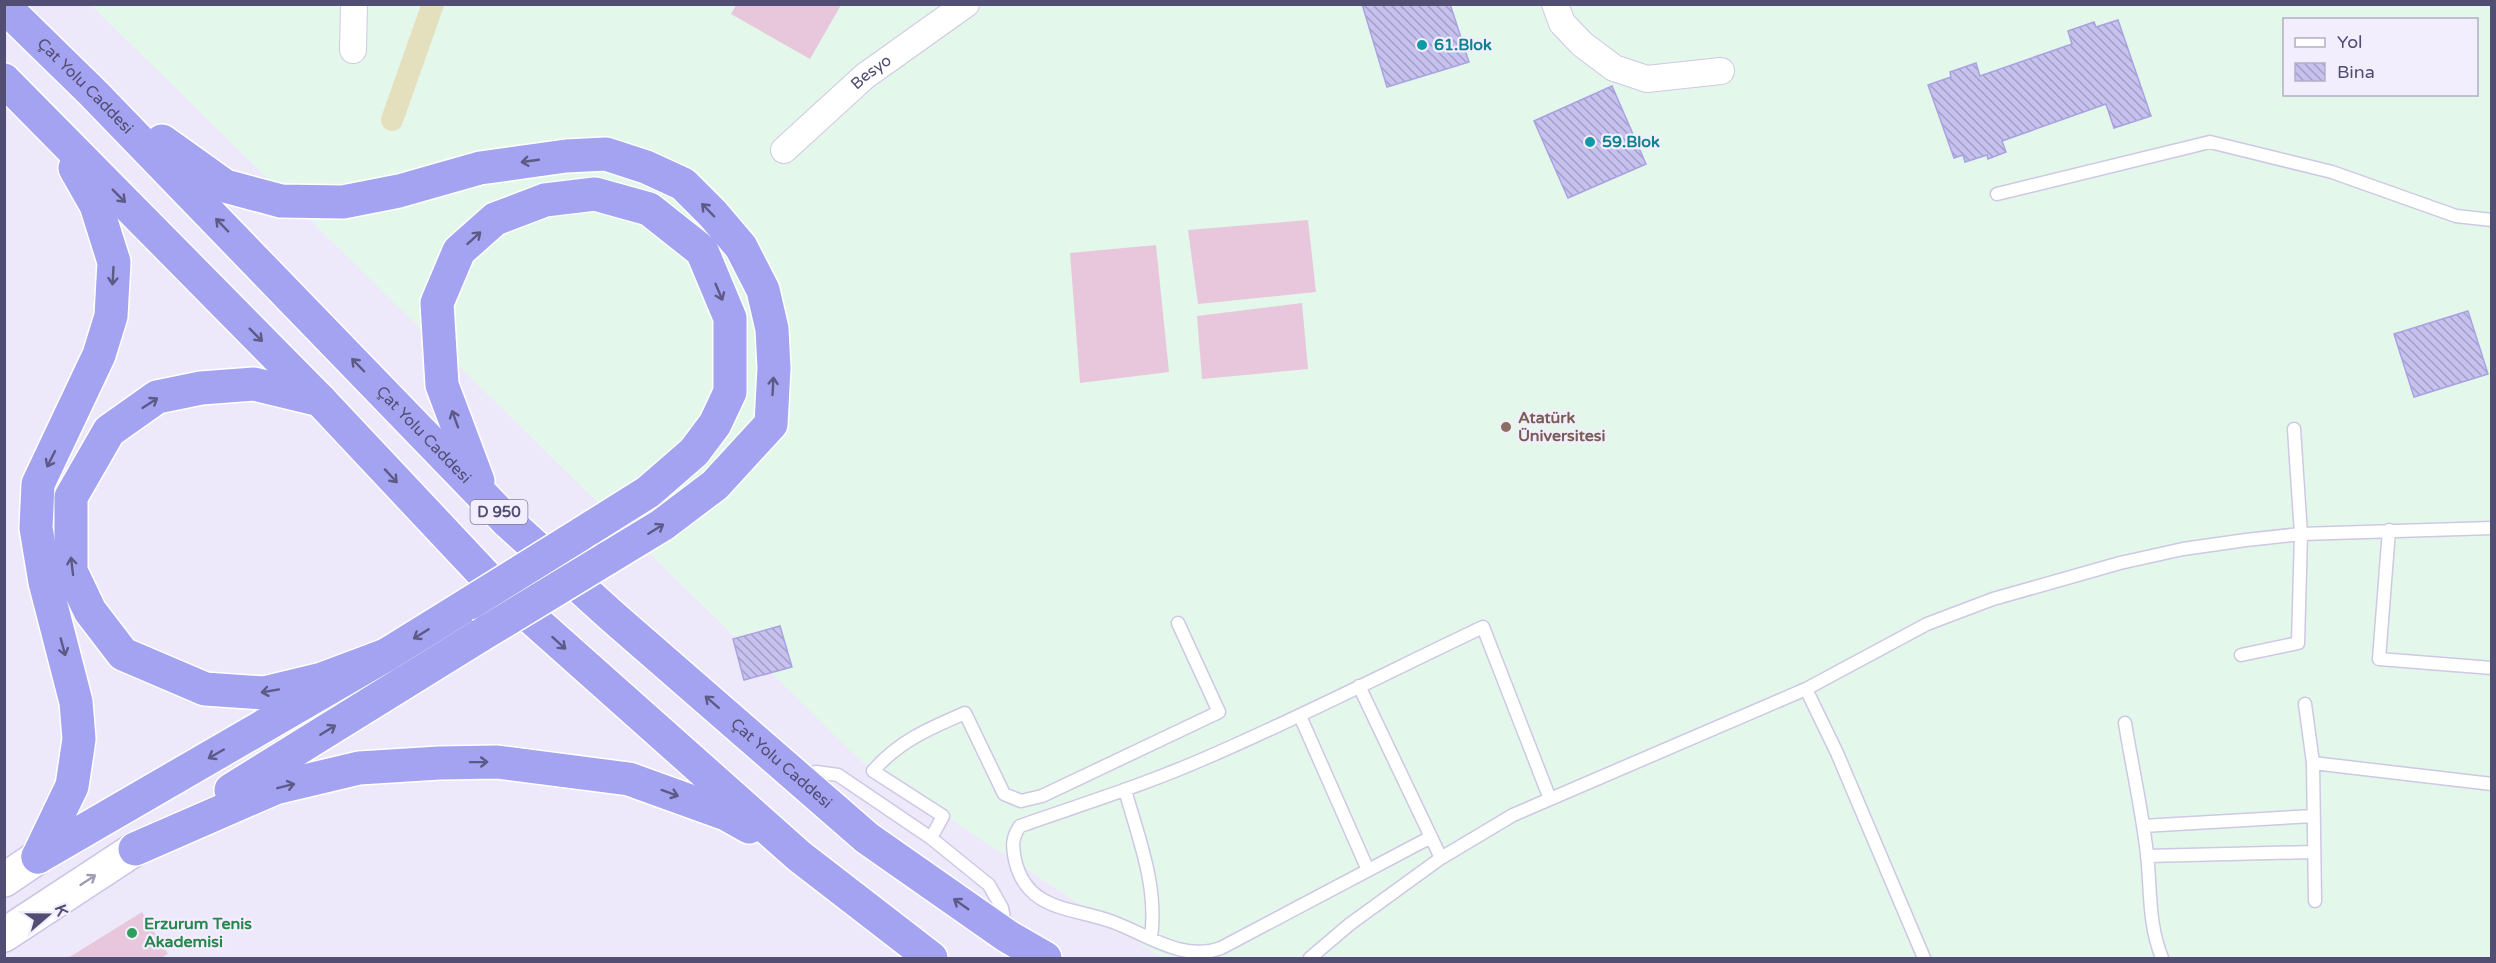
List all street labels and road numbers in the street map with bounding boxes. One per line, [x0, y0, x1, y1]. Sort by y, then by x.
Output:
street label: Çat Yolu Caddesi [33, 34, 137, 138]
street label: Besyo [847, 50, 895, 94]
street label: Çat Yolu Caddesi [372, 382, 475, 488]
road number: D 950 [470, 500, 528, 524]
street label: Çat Yolu Caddesi [726, 714, 836, 813]

